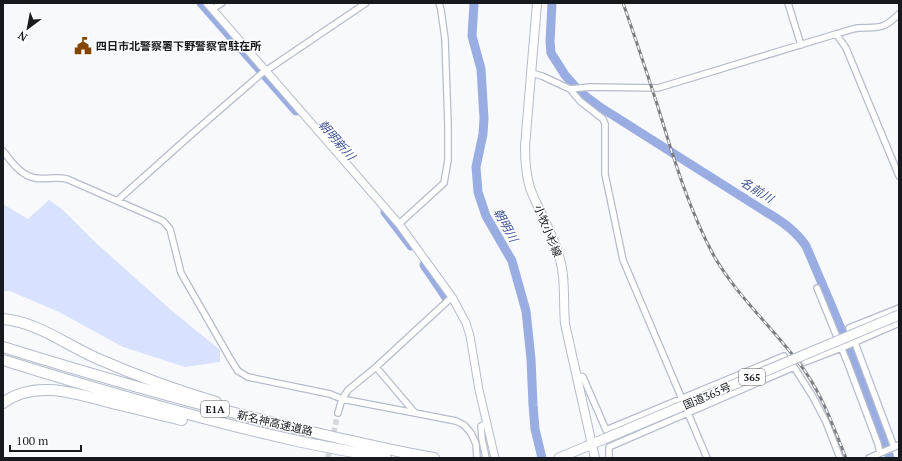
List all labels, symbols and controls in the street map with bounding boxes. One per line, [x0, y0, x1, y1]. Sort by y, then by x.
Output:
north arrow [8, 8, 48, 48]
text: N [15, 28, 30, 45]
public building icon: 四日市北警察署下野警察官駐在所 [73, 36, 93, 56]
place label: 四日市北警察署下野警察官駐在所 [96, 39, 261, 53]
water label: 朝明新川 [316, 117, 360, 165]
water label: 名前川 [738, 174, 778, 207]
street label: 小牧小杉線 [531, 203, 565, 259]
water label: 朝明川 [491, 206, 522, 246]
road number: 365 [739, 369, 765, 385]
street label: 国道365号 [681, 380, 733, 412]
road number: E1A [201, 401, 229, 417]
street label: 新名神高速道路 [236, 408, 314, 438]
scale bar [10, 427, 81, 453]
text: 100 m [16, 433, 49, 448]

